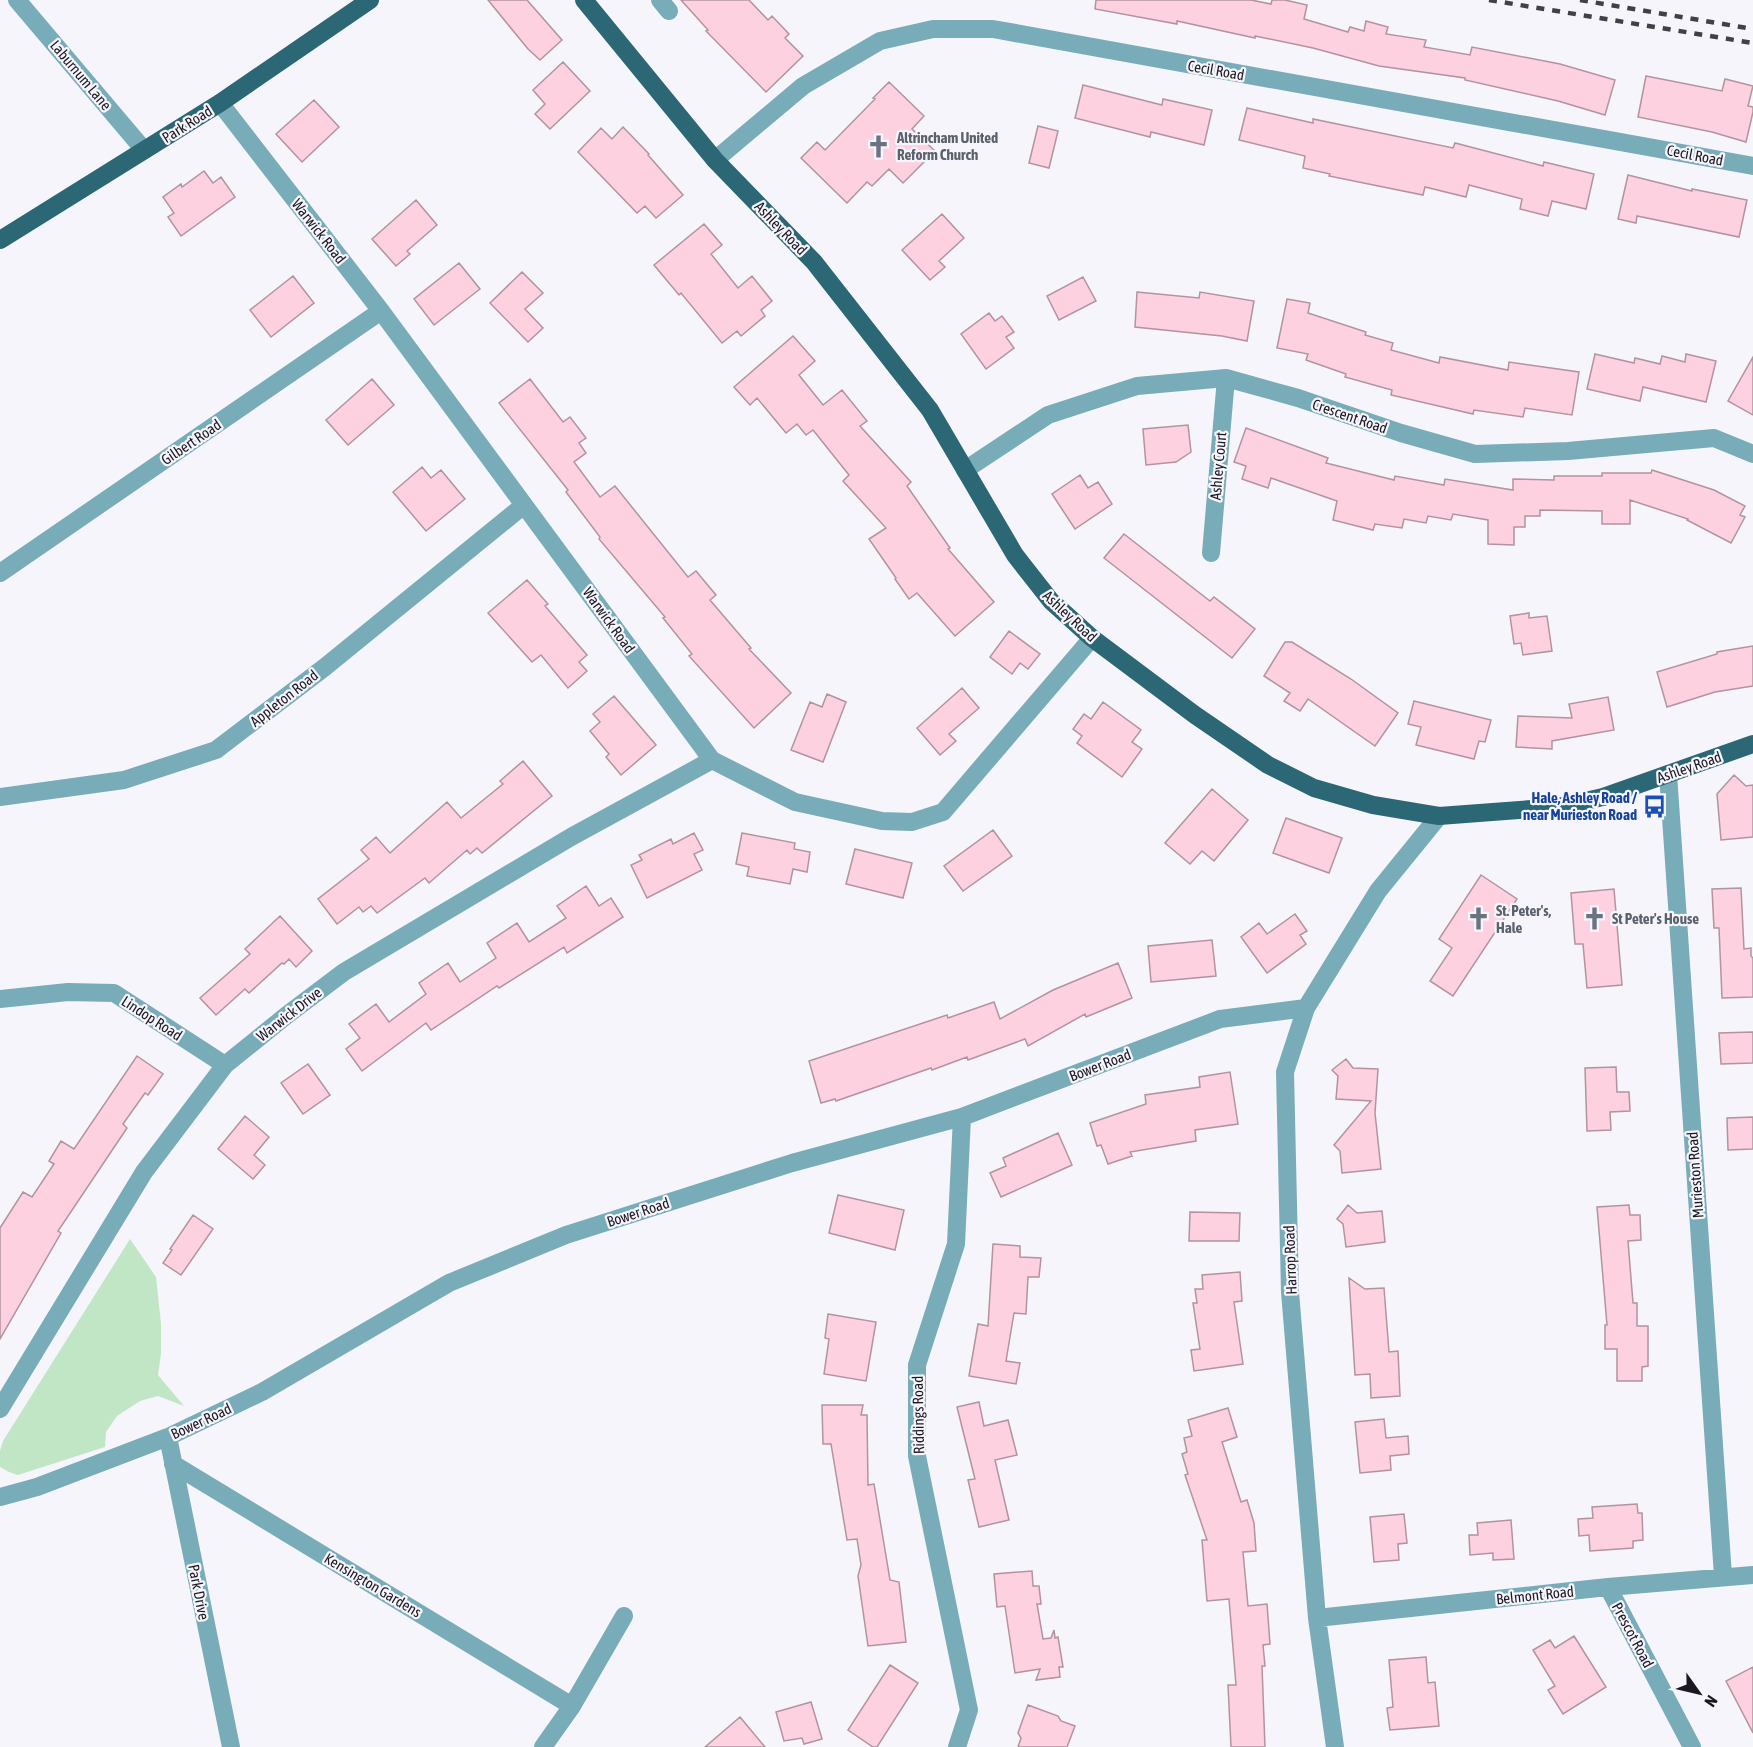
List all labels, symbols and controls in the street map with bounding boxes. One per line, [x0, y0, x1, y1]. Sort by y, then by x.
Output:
street label: Laburnum Lane [47, 37, 115, 113]
street label: Cecil Road [1186, 57, 1246, 83]
street label: Park Road [159, 102, 215, 146]
place label: Altrincham United Reform Church [896, 129, 998, 163]
church icon: Altrincham United Reform Church [866, 133, 892, 159]
street label: Cecil Road [1665, 141, 1725, 169]
street label: Warwick Road [289, 195, 349, 267]
street label: Ashley Road [752, 198, 810, 258]
street label: Crescent Road [1310, 395, 1390, 437]
street label: Gilbert Road [158, 416, 224, 468]
street label: Ashley Court [1207, 431, 1229, 501]
street label: Warwick Road [579, 584, 639, 656]
street label: Ashley Road [1040, 587, 1100, 645]
street label: Appleton Road [247, 666, 321, 730]
street label: Ashley Road [1654, 748, 1724, 786]
place label: Hale, Ashley Road / near Murieston Road [1523, 789, 1638, 823]
bus stop icon: Hale, Ashley Road / near Murieston Road [1642, 793, 1668, 819]
place label: St. Peter's, Hale [1496, 902, 1552, 936]
church icon: St Peter's House [1581, 905, 1607, 931]
church icon: St. Peter's, Hale [1465, 906, 1491, 932]
place label: St Peter's House [1612, 910, 1699, 927]
street label: Warwick Drive [253, 983, 325, 1045]
street label: Lindop Road [119, 992, 185, 1044]
street label: Bower Road [1067, 1045, 1133, 1085]
street label: Murieston Road [1684, 1131, 1706, 1219]
street label: Bower Road [605, 1194, 671, 1230]
street label: Harrop Road [1280, 1225, 1300, 1295]
street label: Riddings Road [909, 1376, 927, 1454]
street label: Bower Road [168, 1400, 234, 1442]
street label: Kensington Gardens [321, 1549, 425, 1621]
street label: Park Drive [185, 1563, 213, 1621]
street label: Belmont Road [1495, 1582, 1575, 1608]
street label: Prescot Road [1609, 1599, 1657, 1671]
north arrow [1669, 1663, 1729, 1723]
text: N [1701, 1692, 1722, 1710]

